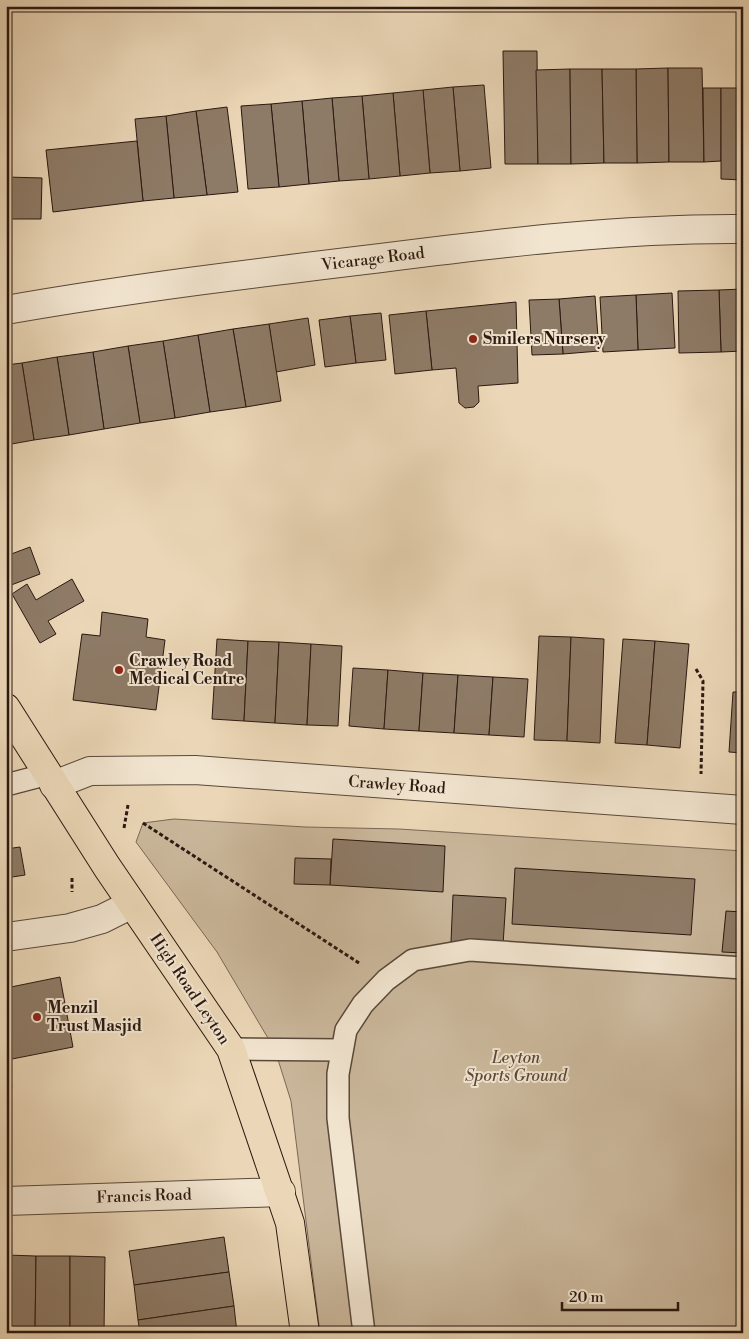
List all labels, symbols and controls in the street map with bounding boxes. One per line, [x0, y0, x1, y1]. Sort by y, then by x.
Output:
street label: Vicarage Road [319, 243, 426, 275]
place label: Smilers Nursery [483, 329, 607, 349]
marker: Smilers Nursery [467, 333, 479, 345]
place label: Crawley Road Medical Centre [129, 651, 245, 689]
marker: Crawley Road Medical Centre [113, 664, 125, 676]
street label: Crawley Road [348, 772, 446, 798]
street label: High Road Leyton [145, 930, 235, 1049]
place label: Menzil Trust Masjid [47, 998, 142, 1036]
marker: Menzil Trust Masjid [31, 1011, 43, 1023]
park label: Leyton Sports Ground [465, 1048, 568, 1086]
street label: Francis Road [96, 1184, 192, 1208]
scale bar [562, 1279, 678, 1311]
text: 20 m [569, 1288, 604, 1307]

